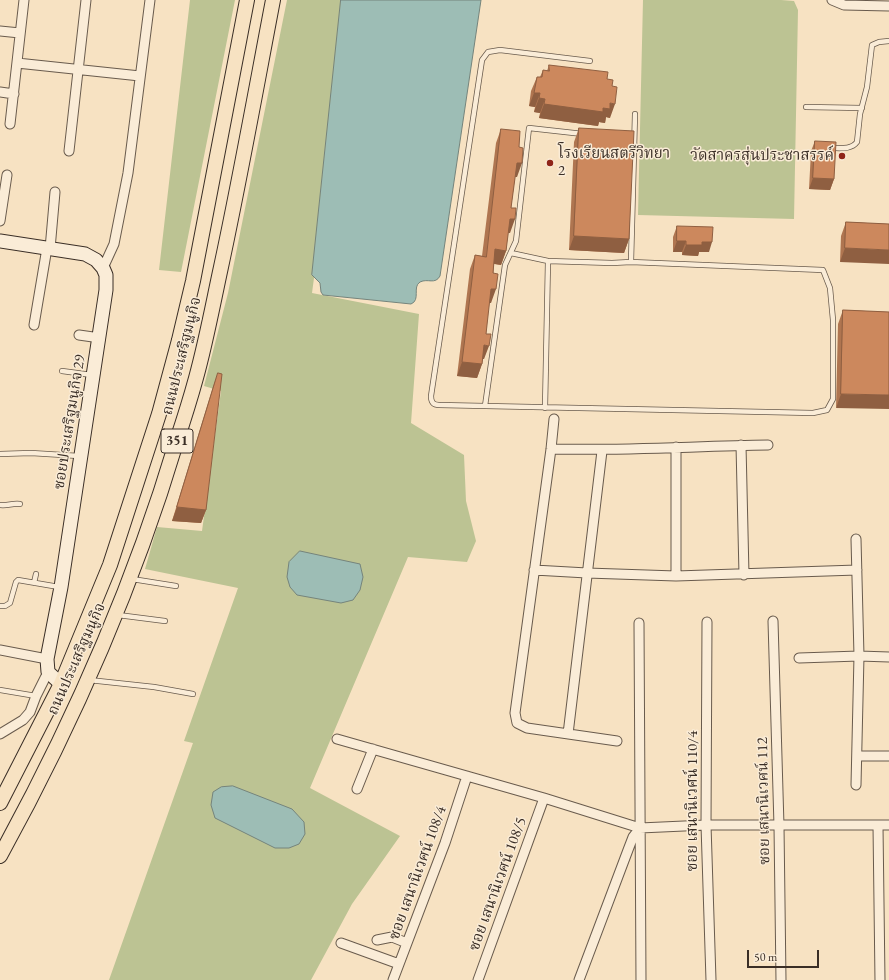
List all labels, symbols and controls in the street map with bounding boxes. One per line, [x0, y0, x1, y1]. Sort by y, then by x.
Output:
place label: โรงเรียนสตรีวิทยา 2 [558, 145, 670, 180]
place label: วัดสาครสุ่นประชาสรรค์ [690, 147, 834, 165]
marker: วัดสาครสุ่นประชาสรรค์ [837, 151, 847, 161]
marker: โรงเรียนสตรีวิทยา 2 [545, 158, 555, 168]
street label: ถนนประเสริฐมนูกิจ [159, 295, 205, 417]
street label: ซอยประเสริฐมนูกิจ 29 [50, 353, 90, 491]
road number: 351 [161, 429, 193, 453]
street label: ถนนประเสริฐมนูกิจ [44, 600, 110, 718]
street label: ซอย เสนานิเวศน์ 110/4 [684, 731, 702, 871]
street label: ซอย เสนานิเวศน์ 112 [754, 737, 774, 865]
street label: ซอย เสนานิเวศน์ 108/4 [385, 804, 451, 942]
street label: ซอย เสนานิเวศน์ 108/5 [465, 815, 531, 953]
scale bar [749, 942, 821, 968]
text: 50 m [754, 949, 777, 965]

